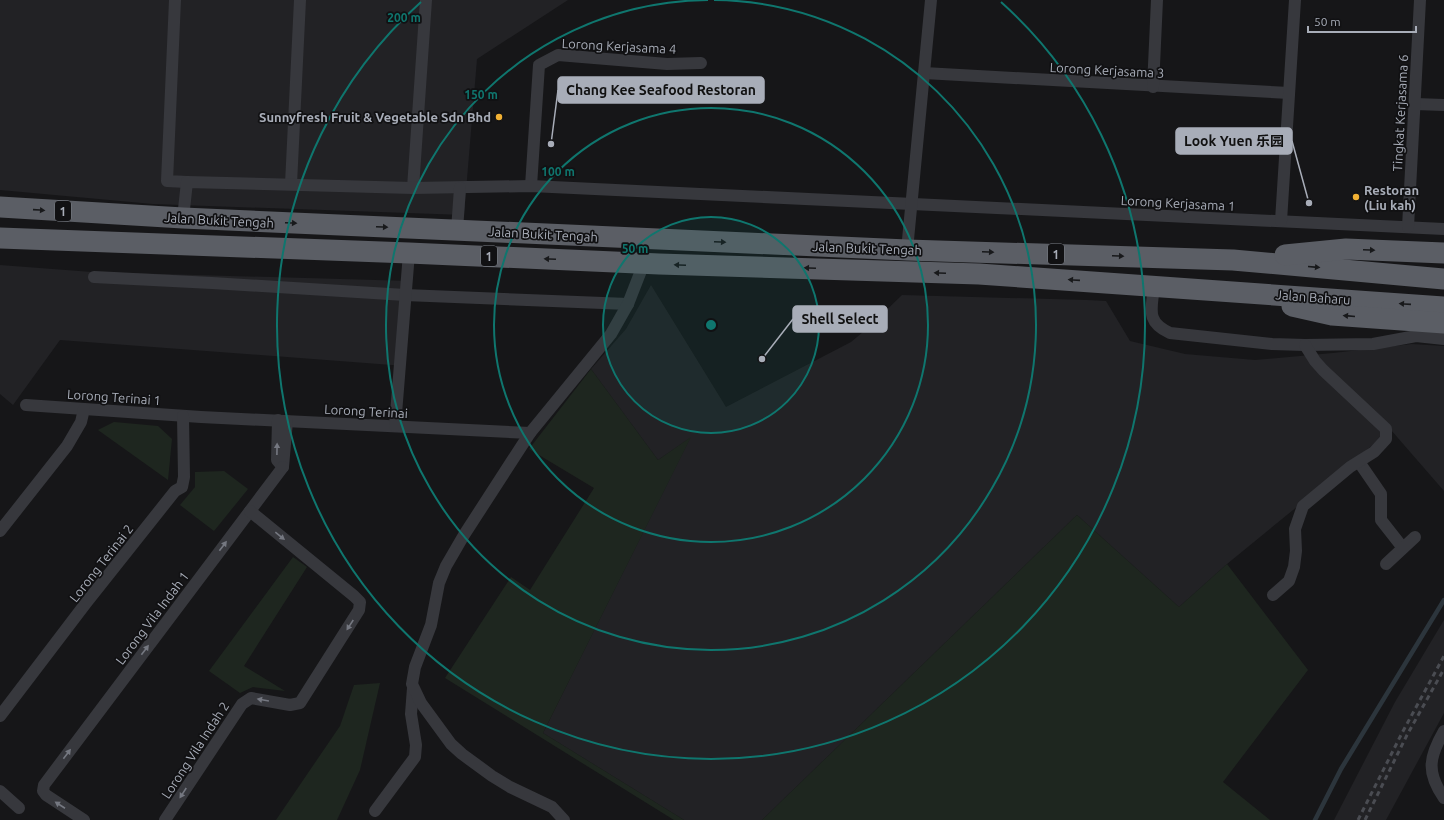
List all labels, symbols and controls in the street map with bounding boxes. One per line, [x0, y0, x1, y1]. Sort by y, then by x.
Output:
scale bar [1308, 8, 1416, 34]
text: 200 m [387, 11, 421, 24]
text: 50 m [1314, 15, 1341, 28]
street label: Lorong Kerjasama 4 [561, 36, 677, 56]
street label: Tingkat Kerjasama 6 [1390, 54, 1410, 172]
street label: Lorong Kerjasama 3 [1049, 60, 1165, 80]
callout: Chang Kee Seafood Restoran [558, 77, 764, 103]
text: Chang Kee Seafood Restoran [566, 82, 756, 98]
text: 150 m [464, 88, 498, 101]
place label: Sunnyfresh Fruit & Vegetable Sdn Bhd [259, 110, 491, 124]
marker: Sunnyfresh Fruit & Vegetable Sdn Bhd [494, 112, 504, 122]
callout: Look Yuen 乐园 [1176, 128, 1292, 154]
text: Look Yuen 乐园 [1184, 133, 1284, 149]
text: 100 m [541, 165, 575, 178]
place label: Restoran (Liu kah) [1364, 183, 1419, 213]
marker: Restoran (Liu kah) [1351, 192, 1361, 202]
street label: Lorong Kerjasama 1 [1120, 193, 1236, 213]
road number: 1 [55, 201, 71, 221]
one-way arrow [33, 206, 45, 213]
street label: Jalan Bukit Tengah [164, 210, 274, 230]
one-way arrow [285, 220, 298, 226]
one-way arrow [376, 224, 389, 230]
street label: Jalan Bukit Tengah [488, 224, 598, 244]
one-way arrow [714, 238, 726, 245]
street label: Jalan Bukit Tengah [812, 239, 922, 257]
text: 50 m [622, 242, 648, 255]
road number: 1 [1048, 244, 1064, 264]
road number: 1 [481, 246, 497, 266]
one-way arrow [1363, 247, 1376, 253]
one-way arrow [982, 249, 995, 255]
one-way arrow [1112, 253, 1124, 260]
one-way arrow [543, 256, 556, 262]
one-way arrow [674, 261, 686, 268]
one-way arrow [1308, 264, 1320, 271]
one-way arrow [804, 265, 816, 272]
one-way arrow [934, 269, 946, 276]
one-way arrow [1068, 277, 1080, 284]
street label: Jalan Baharu [1275, 287, 1351, 307]
one-way arrow [1399, 300, 1411, 307]
callout: Shell Select [793, 306, 887, 332]
text: Shell Select [801, 311, 879, 327]
one-way arrow [1343, 313, 1355, 320]
centre of rings [704, 318, 718, 332]
street label: Lorong Terinai 1 [67, 387, 161, 407]
street label: Lorong Terinai [324, 402, 408, 420]
one-way arrow [274, 442, 280, 455]
street label: Lorong Terinai 2 [67, 522, 135, 604]
one-way arrow [275, 531, 286, 540]
one-way arrow [219, 541, 228, 552]
street label: Lorong Vila Indah 1 [113, 569, 191, 667]
one-way arrow [346, 620, 354, 630]
one-way arrow [141, 645, 150, 656]
one-way arrow [257, 697, 269, 703]
street label: Lorong Vila Indah 2 [159, 699, 231, 801]
one-way arrow [63, 749, 72, 760]
one-way arrow [179, 788, 187, 799]
one-way arrow [55, 801, 65, 809]

